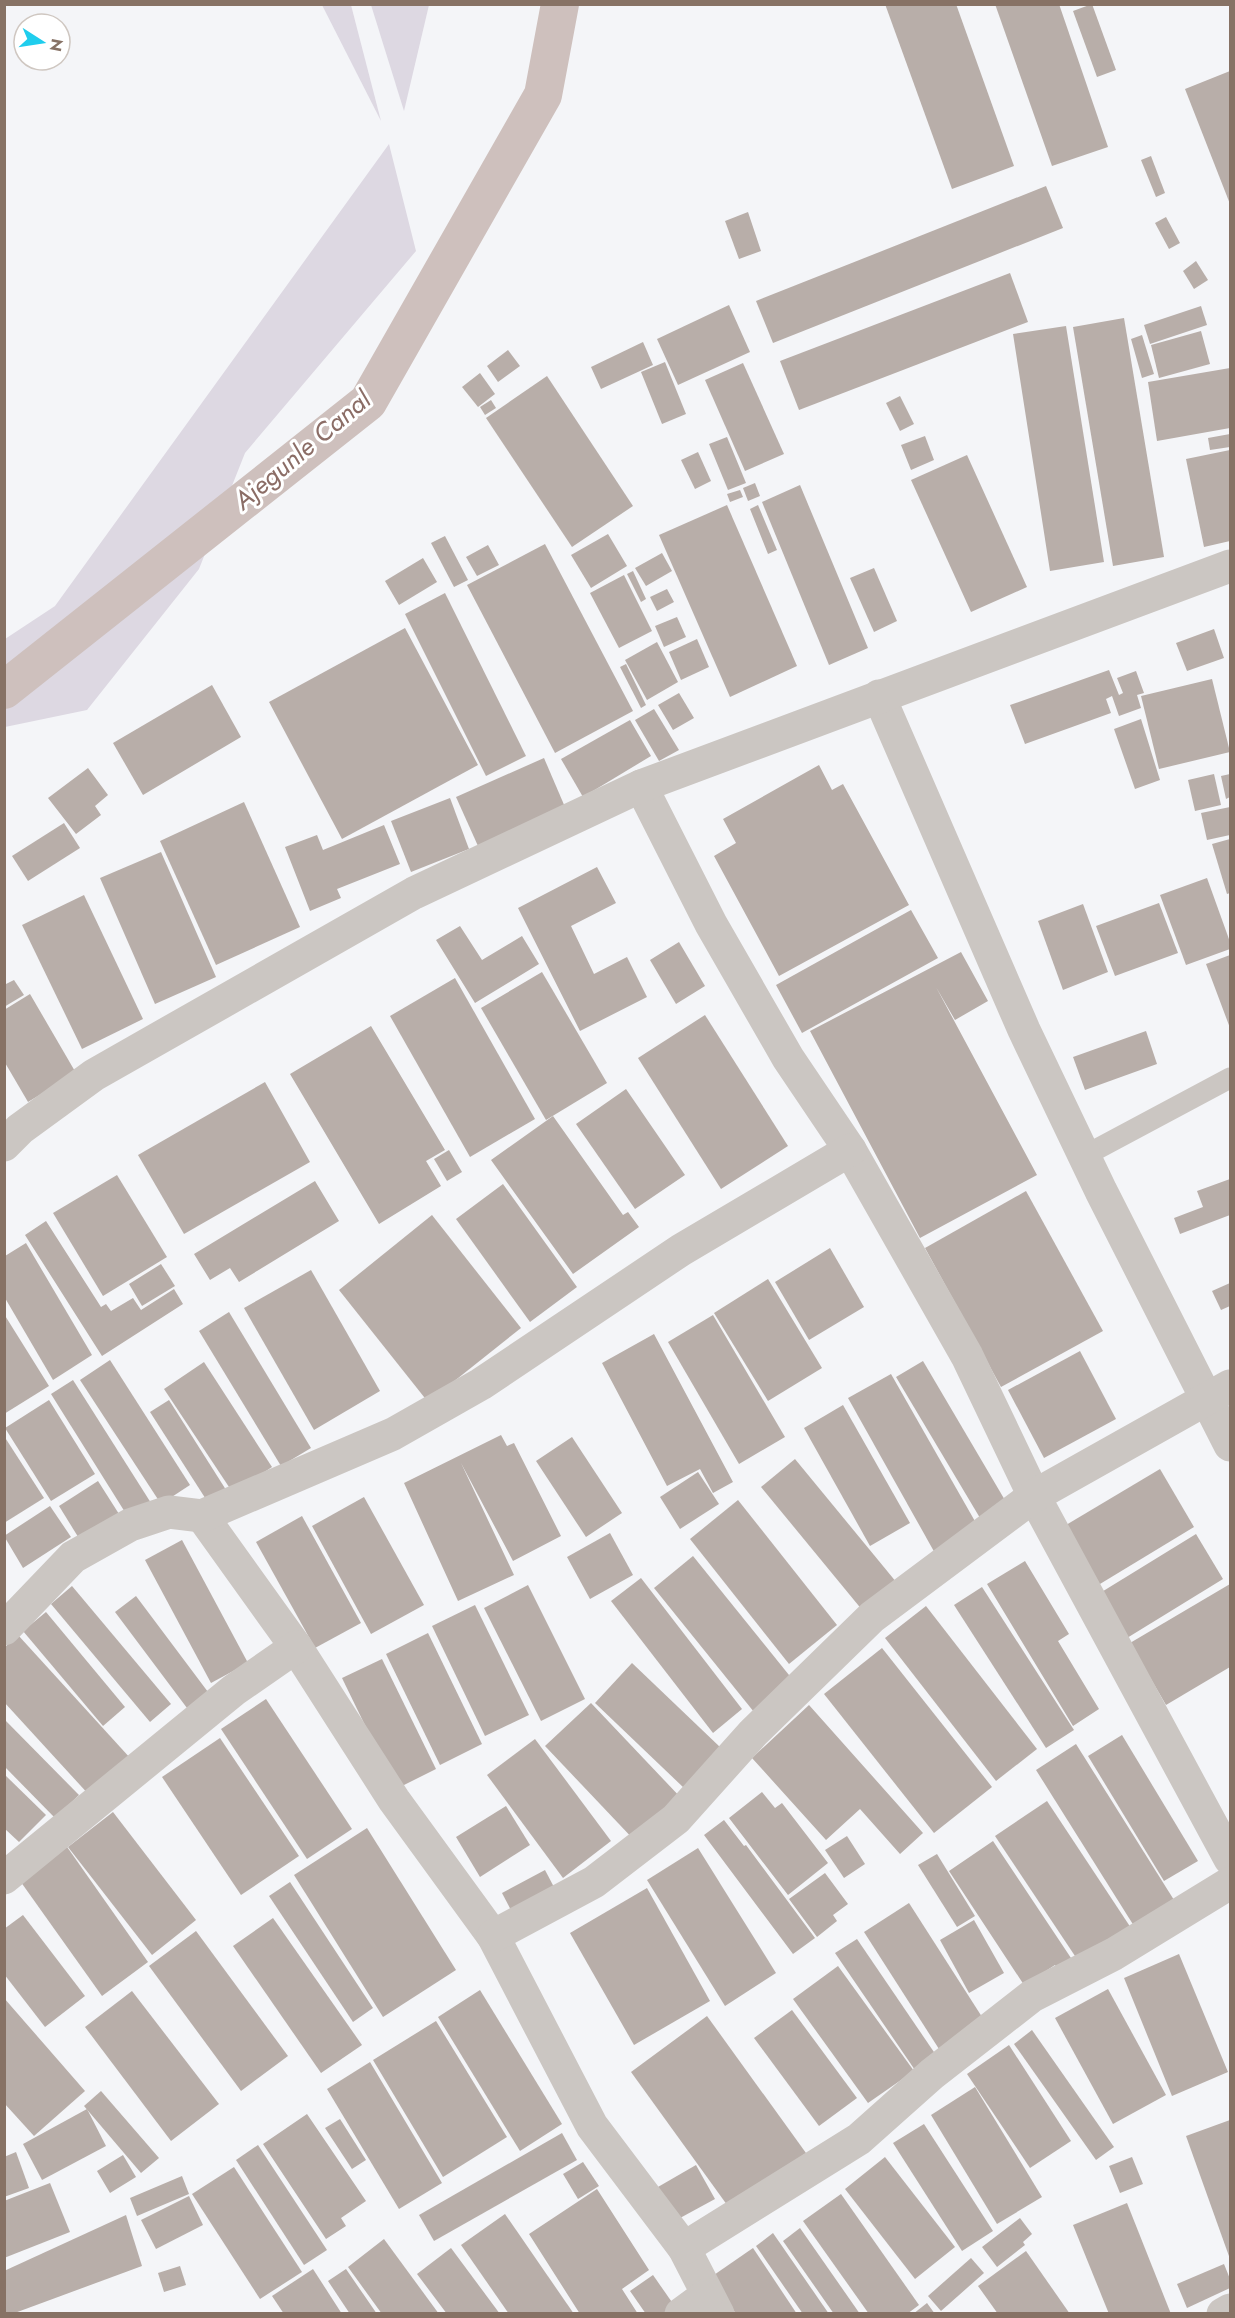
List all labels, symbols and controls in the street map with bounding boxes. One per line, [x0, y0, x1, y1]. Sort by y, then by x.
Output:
north arrow [12, 12, 72, 72]
text: N [44, 36, 69, 54]
water label: Ajegunle Canal [224, 381, 380, 519]

